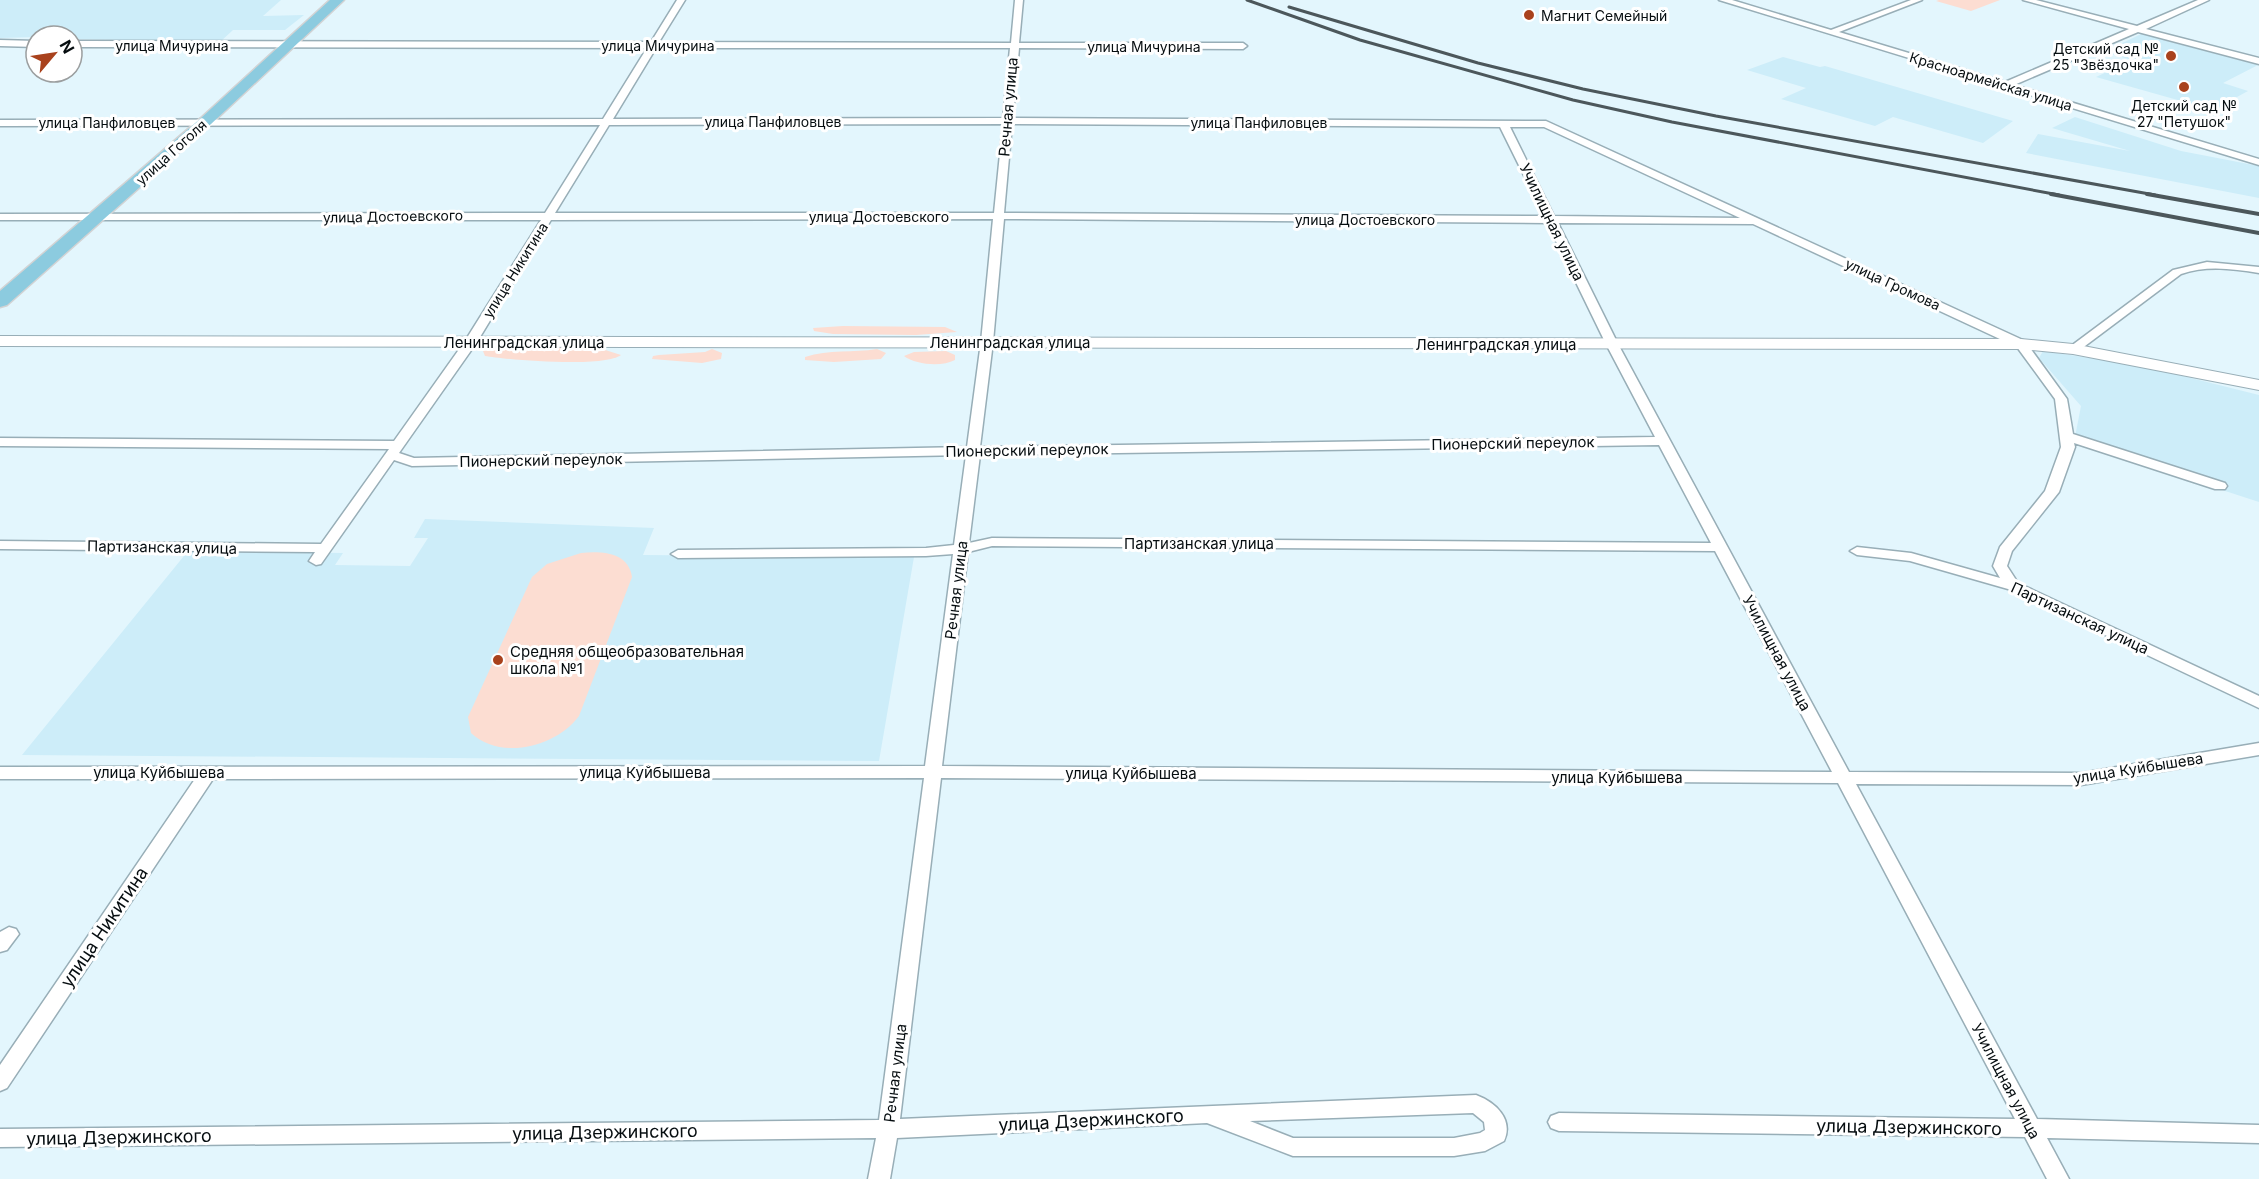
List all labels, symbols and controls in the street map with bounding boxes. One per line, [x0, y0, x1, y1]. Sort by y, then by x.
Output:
place label: Магнит Семейный [1541, 7, 1667, 24]
marker: Магнит Семейный [1522, 8, 1536, 22]
north arrow [24, 24, 84, 84]
text: N [55, 37, 79, 57]
street label: улица Мичурина [115, 37, 229, 54]
street label: улица Мичурина [601, 37, 715, 54]
street label: улица Мичурина [1087, 38, 1201, 55]
place label: Детский сад № 25 "Звёздочка" [2052, 40, 2159, 73]
street label: Красноармейская улица [1908, 48, 2074, 114]
marker: Детский сад № 25 "Звёздочка" [2164, 49, 2178, 63]
street label: Речная улица [994, 57, 1022, 157]
marker: Детский сад № 27 "Петушок" [2177, 80, 2191, 94]
place label: Детский сад № 27 "Петушок" [2131, 97, 2237, 130]
street label: улица Панфиловцев [705, 113, 842, 130]
street label: улица Панфиловцев [39, 114, 176, 131]
street label: улица Панфиловцев [1191, 114, 1328, 131]
street label: улица Гоголя [132, 116, 210, 188]
street label: Училищная улица [1515, 160, 1589, 284]
street label: улица Достоевского [323, 206, 463, 226]
street label: улица Достоевского [809, 208, 949, 225]
street label: улица Достоевского [1295, 211, 1435, 228]
street label: улица Никитина [479, 219, 551, 321]
street label: улица Громова [1843, 255, 1943, 313]
street label: Ленинградская улица [444, 333, 604, 352]
street label: Ленинградская улица [930, 333, 1090, 352]
street label: Ленинградская улица [1416, 335, 1576, 354]
street label: Пионерский переулок [1431, 432, 1595, 454]
street label: Пионерский переулок [945, 439, 1109, 461]
street label: Пионерский переулок [459, 449, 623, 471]
street label: Партизанская улица [1124, 534, 1274, 553]
street label: Партизанская улица [87, 536, 237, 558]
street label: Речная улица [941, 539, 971, 641]
street label: Партизанская улица [2008, 578, 2152, 658]
street label: Училищная улица [1738, 592, 1816, 714]
place label: Средняя общеобразовательная школа №1 [510, 642, 744, 678]
marker: Средняя общеобразовательная школа №1 [491, 653, 505, 667]
street label: улица Куйбышева [2072, 748, 2204, 788]
street label: улица Куйбышева [93, 763, 225, 782]
street label: улица Куйбышева [579, 763, 711, 782]
street label: улица Куйбышева [1065, 764, 1197, 783]
street label: улица Куйбышева [1551, 768, 1683, 787]
street label: улица Никитина [56, 863, 152, 991]
street label: Училищная улица [1967, 1020, 2045, 1142]
street label: Речная улица [880, 1022, 910, 1124]
street label: улица Дзержинского [998, 1105, 1184, 1135]
street label: улица Дзержинского [1816, 1115, 2002, 1139]
street label: улица Дзержинского [512, 1120, 698, 1144]
street label: улица Дзержинского [26, 1125, 212, 1149]

